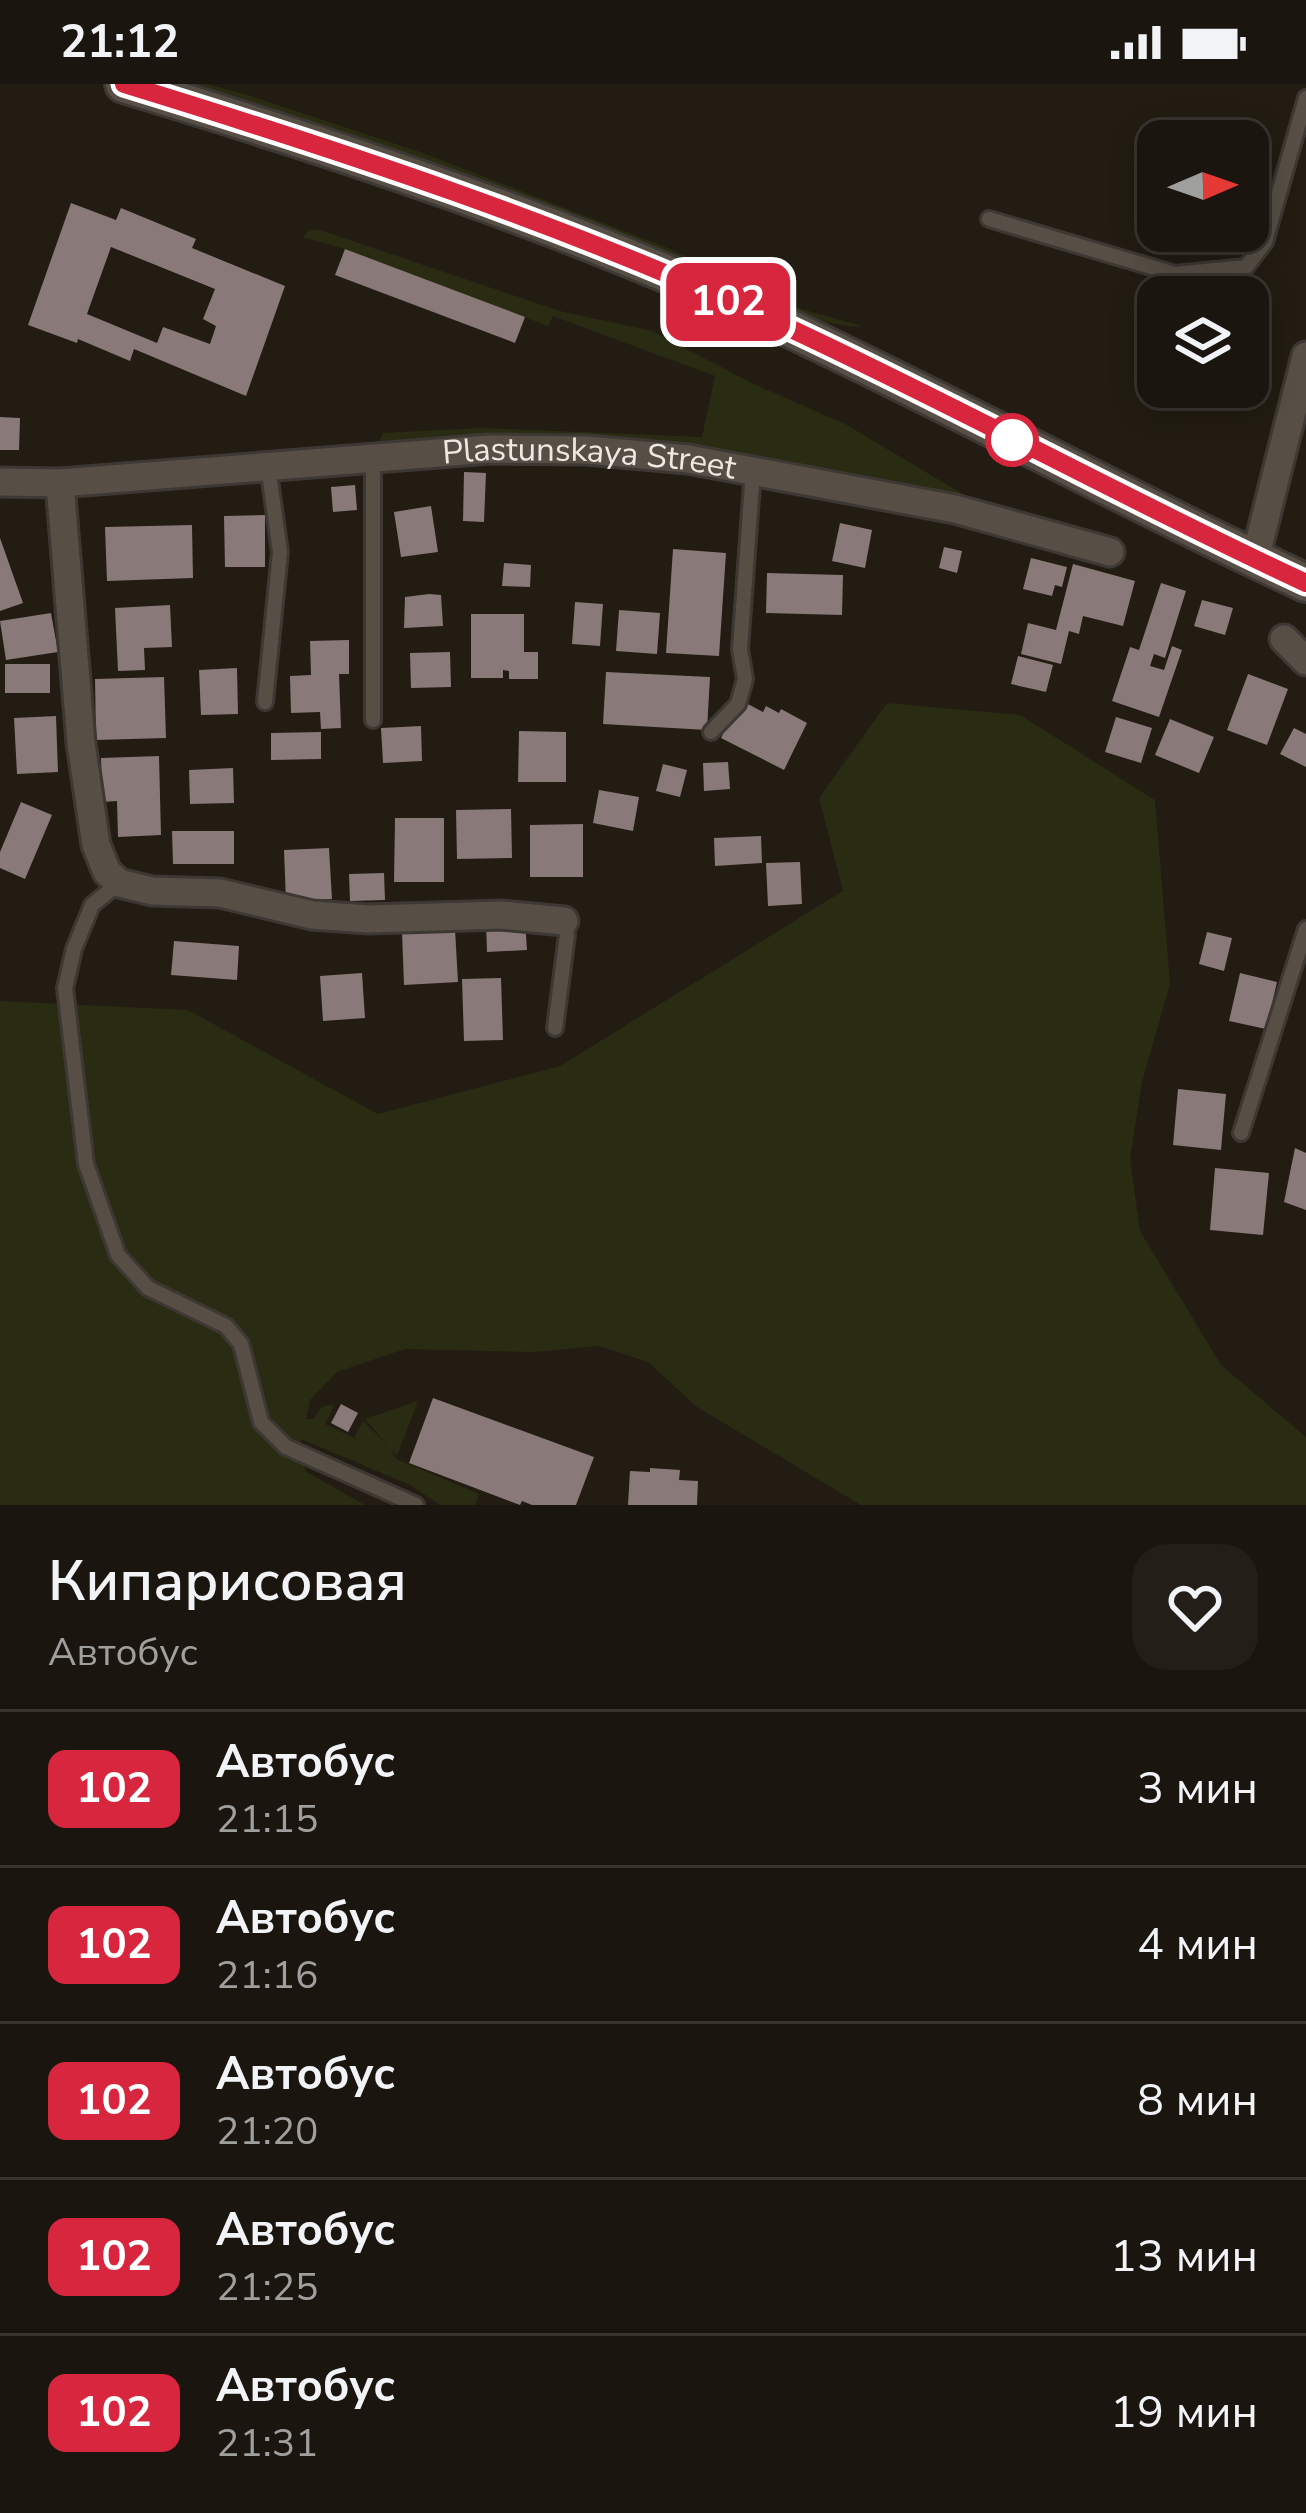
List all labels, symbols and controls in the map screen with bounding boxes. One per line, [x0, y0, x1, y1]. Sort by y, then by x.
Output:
text: 21:12 [60, 12, 179, 73]
north arrow [1137, 120, 1269, 252]
map controls [1137, 120, 1269, 408]
line badge: 102 [659, 263, 797, 341]
text: 102 [690, 273, 766, 330]
button: layers [1137, 276, 1269, 408]
unlabelled marker [987, 415, 1037, 465]
street label: Plastunskaya Street [441, 426, 740, 490]
text: Кипарисовая [48, 1542, 407, 1620]
button: heart [1132, 1544, 1258, 1670]
text: Автобус [48, 1626, 198, 1679]
text: Автобус [216, 1732, 395, 1793]
text: 3 мин [1137, 1758, 1258, 1819]
text: 102 [76, 1760, 152, 1817]
text: 21:15 [216, 1793, 319, 1846]
text: Автобус [216, 1888, 395, 1949]
text: 4 мин [1137, 1914, 1258, 1975]
text: 102 [76, 1916, 152, 1973]
text: 21:16 [216, 1949, 319, 2002]
text: Автобус [216, 2044, 395, 2105]
text: 8 мин [1137, 2070, 1258, 2131]
text: 102 [76, 2072, 152, 2129]
text: 21:20 [216, 2105, 319, 2158]
text: Автобус [216, 2200, 395, 2261]
text: 13 мин [1110, 2226, 1258, 2287]
text: 102 [76, 2228, 152, 2285]
text: 21:25 [216, 2261, 319, 2314]
text: Автобус [216, 2356, 395, 2417]
text: 19 мин [1110, 2382, 1258, 2443]
text: 102 [76, 2384, 152, 2441]
text: 21:31 [216, 2417, 319, 2470]

